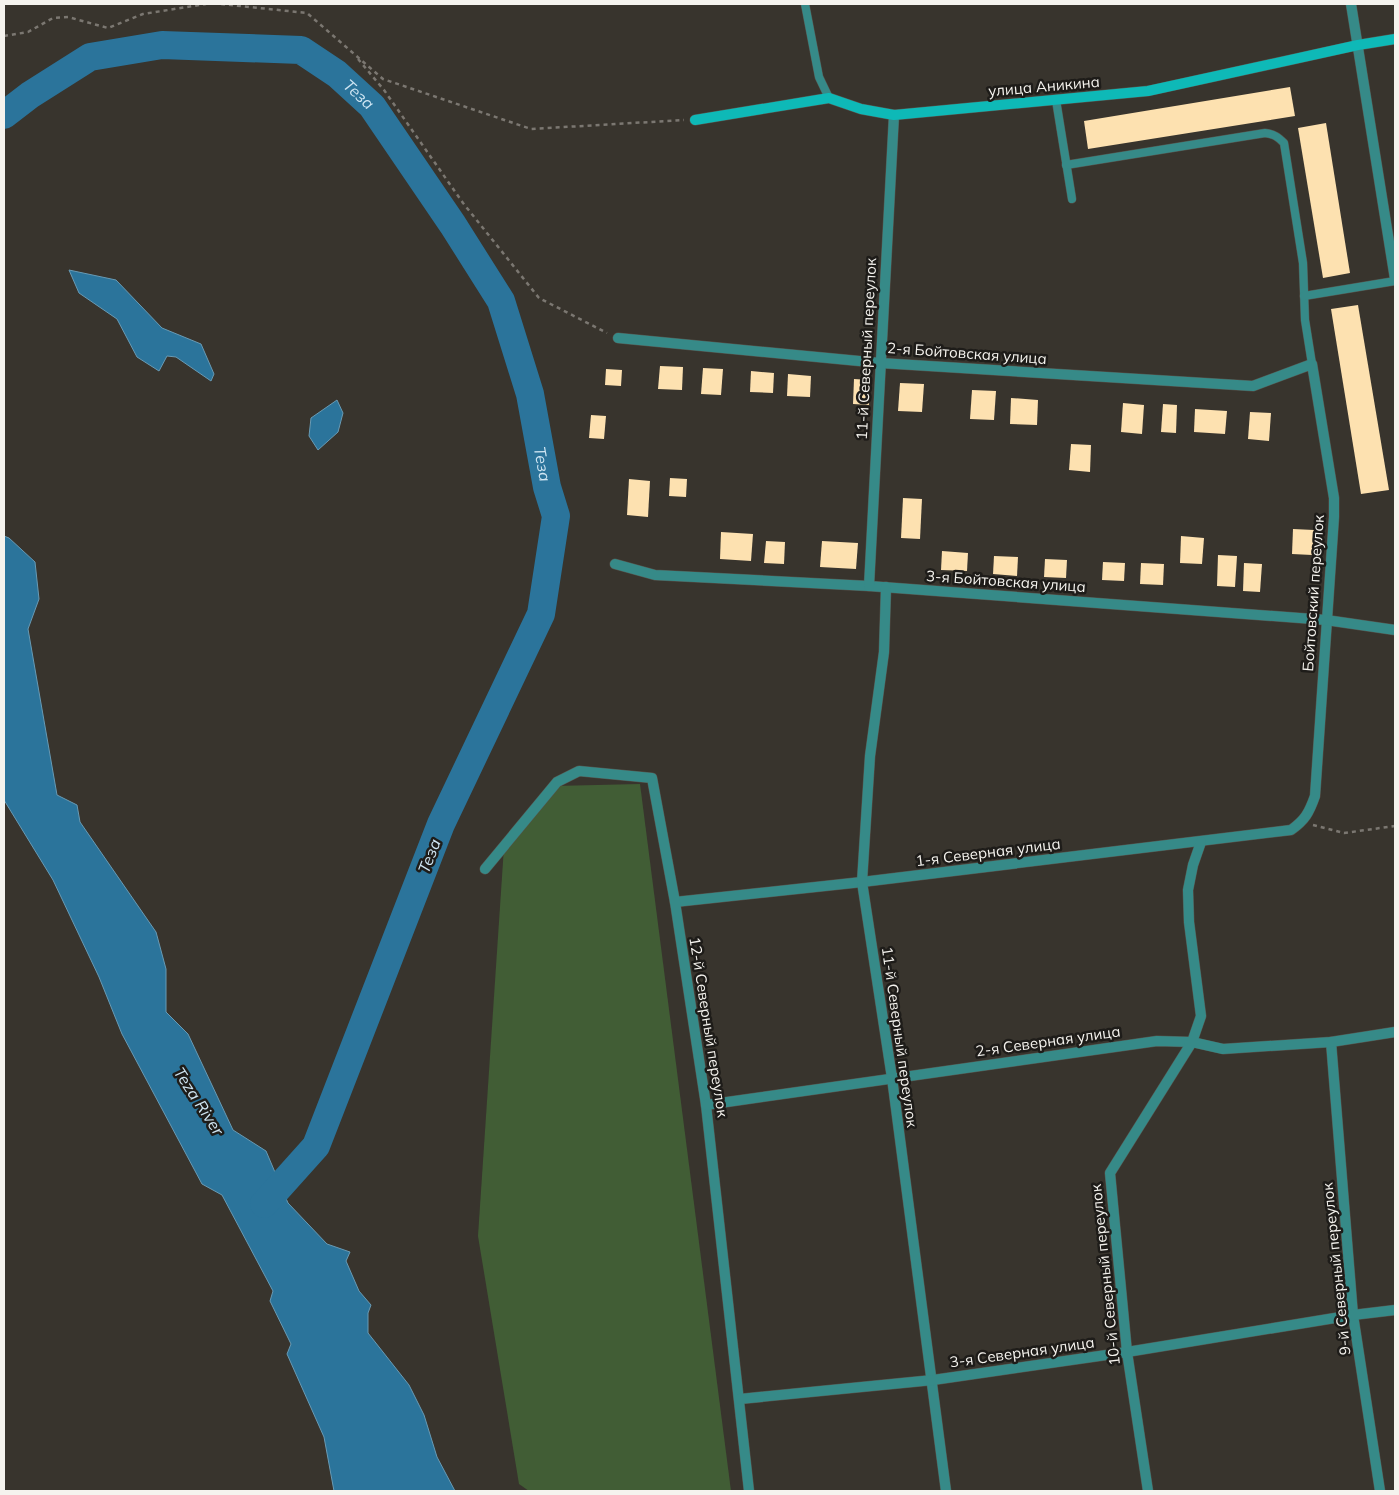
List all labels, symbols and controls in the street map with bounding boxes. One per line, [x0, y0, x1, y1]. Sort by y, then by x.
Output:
street label: улица Аникина [988, 72, 1100, 100]
water label: Теза [339, 75, 379, 114]
street label: 11-й Северный переулок [852, 257, 880, 441]
street label: 2-я Бойтовская улица [887, 338, 1047, 368]
water label: Теза [530, 445, 556, 483]
street label: Бойтовский переулок [1298, 513, 1328, 672]
street label: 3-я Бойтовская улица [926, 566, 1086, 596]
street label: 1-я Северная улица [914, 834, 1062, 870]
water label: Теза [413, 836, 445, 876]
street label: 12-й Северный переулок [685, 935, 733, 1119]
street label: 11-й Северный переулок [878, 945, 922, 1130]
street label: 2-я Северная улица [974, 1021, 1122, 1061]
water label: Teza River [170, 1063, 229, 1140]
street label: 9-й Северный переулок [1317, 1181, 1355, 1356]
street label: 10-й Северный переулок [1086, 1182, 1124, 1367]
street label: 3-я Северная улица [948, 1332, 1096, 1372]

